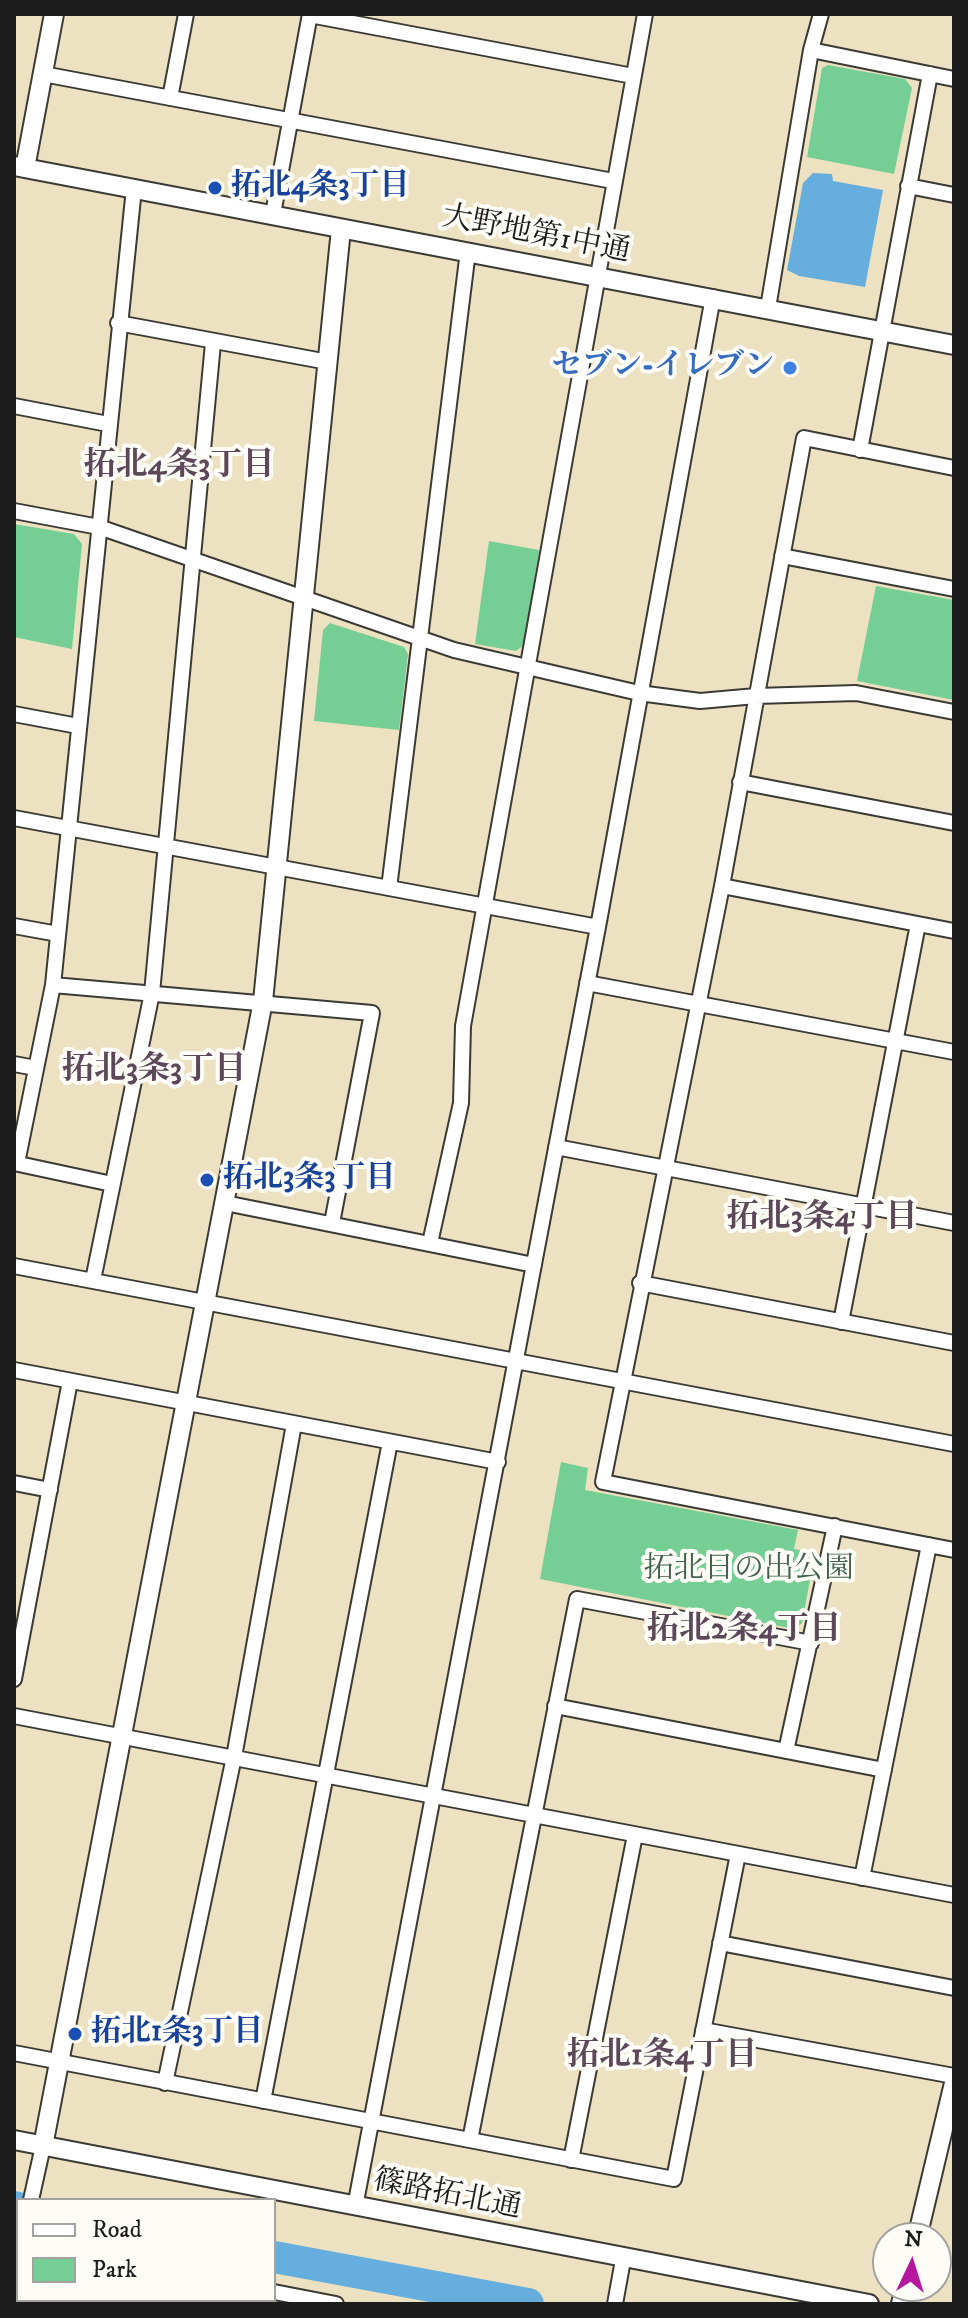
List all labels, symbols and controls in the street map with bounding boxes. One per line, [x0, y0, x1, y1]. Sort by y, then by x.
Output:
place label: 拓北4条3丁目 [231, 170, 409, 206]
marker: 拓北4条3丁目 [206, 179, 224, 197]
street label: 大野地第1中通 [439, 200, 633, 272]
place label: セブン-イレブン [552, 350, 774, 386]
marker: セブン-イレブン [781, 359, 799, 377]
district label: 拓北4条3丁目 [84, 448, 274, 486]
district label: 拓北3条3丁目 [62, 1052, 246, 1090]
place label: 拓北3条3丁目 [223, 1162, 395, 1198]
marker: 拓北3条3丁目 [198, 1171, 216, 1189]
district label: 拓北3条4丁目 [727, 1200, 917, 1238]
park label: 拓北日の出公園 [644, 1553, 854, 1589]
district label: 拓北2条4丁目 [647, 1612, 841, 1650]
place label: 拓北1条3丁目 [91, 2016, 263, 2052]
marker: 拓北1条3丁目 [66, 2025, 84, 2043]
district label: 拓北1条4丁目 [567, 2038, 757, 2076]
street label: 篠路拓北通 [370, 2164, 524, 2228]
legend [16, 2198, 276, 2302]
text: Road [92, 2215, 142, 2245]
north arrow [872, 2222, 952, 2302]
text: N [904, 2225, 924, 2254]
text: Park [92, 2255, 137, 2285]

